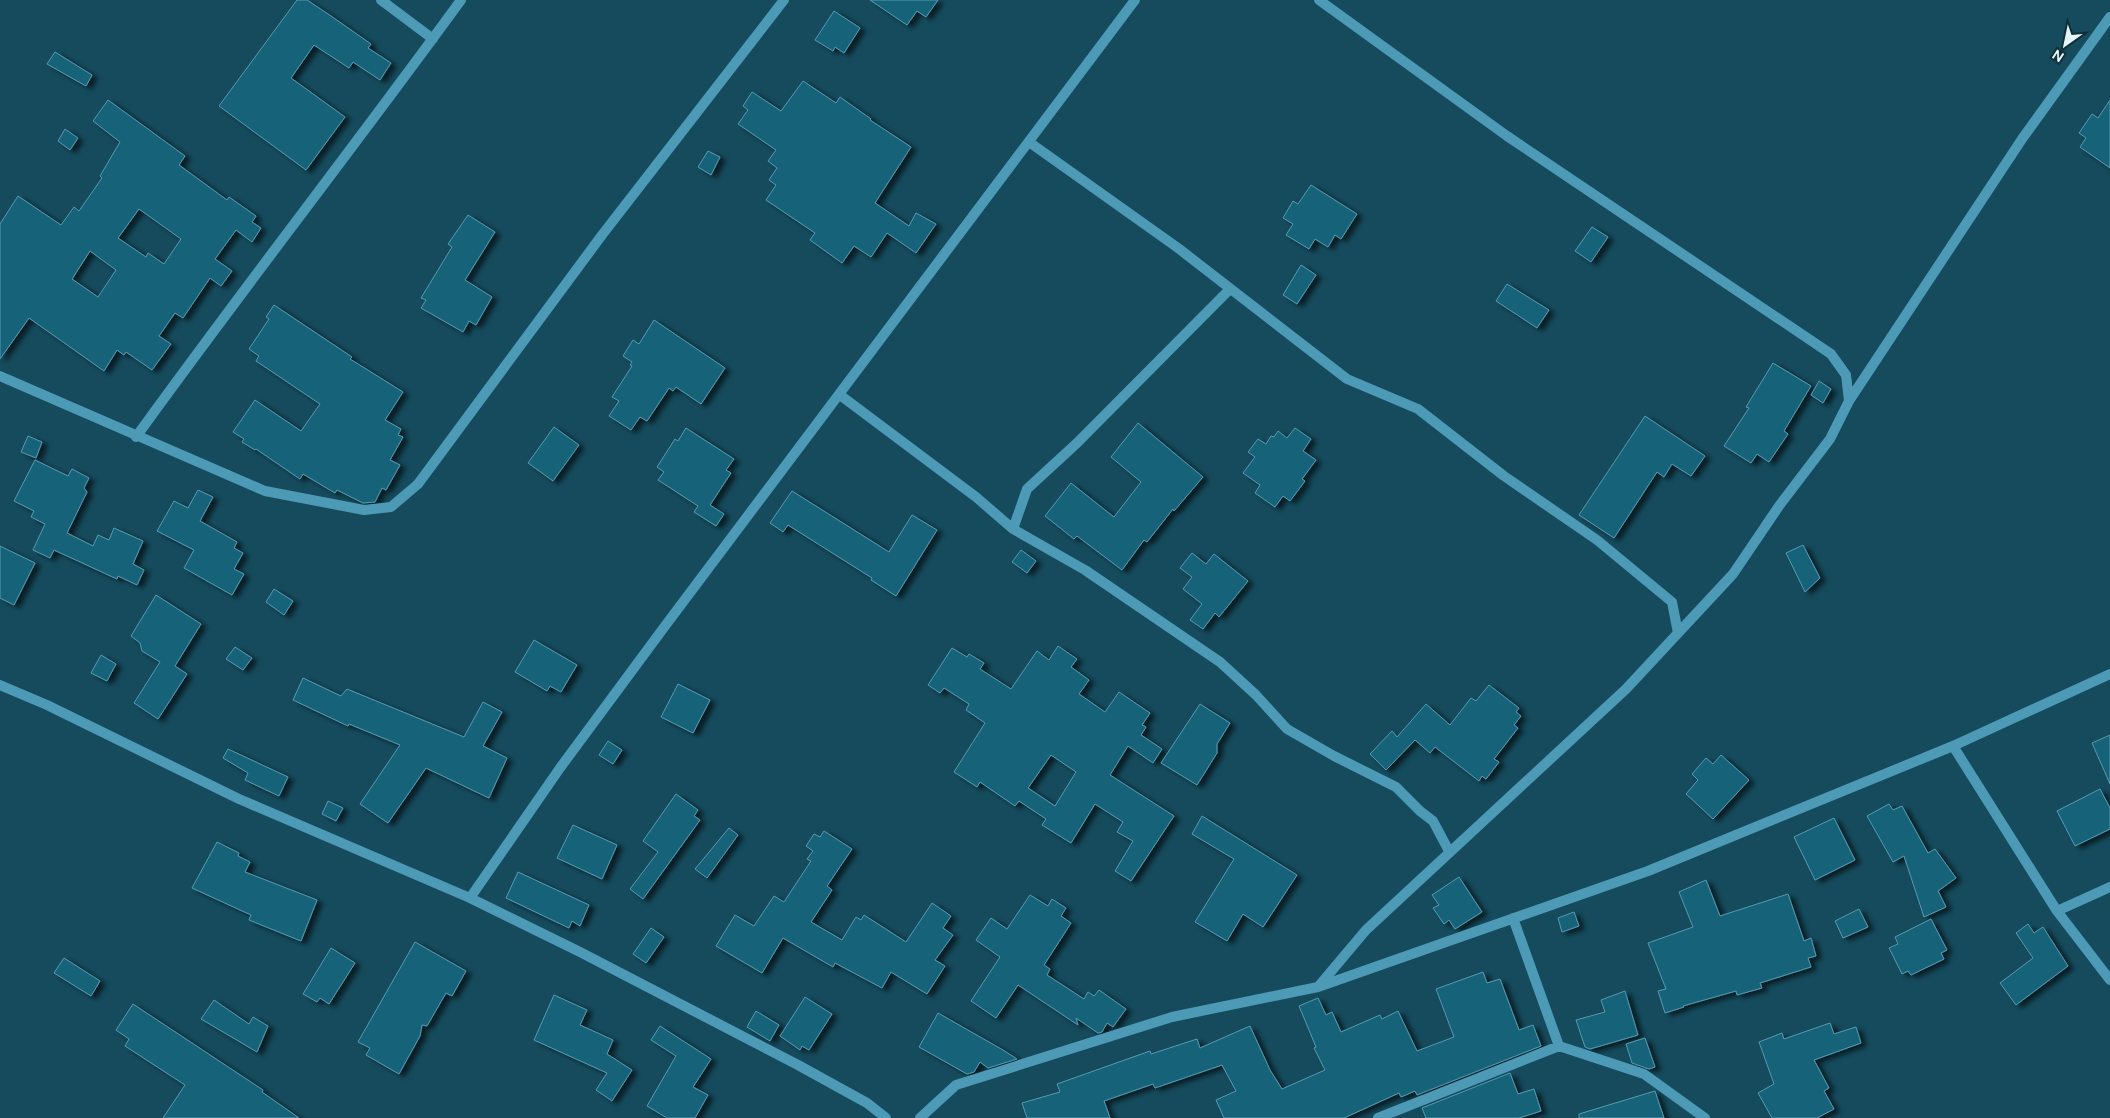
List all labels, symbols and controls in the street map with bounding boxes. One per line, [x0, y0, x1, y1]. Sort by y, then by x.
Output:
north arrow [2040, 20, 2090, 70]
text: N [2049, 46, 2067, 66]

